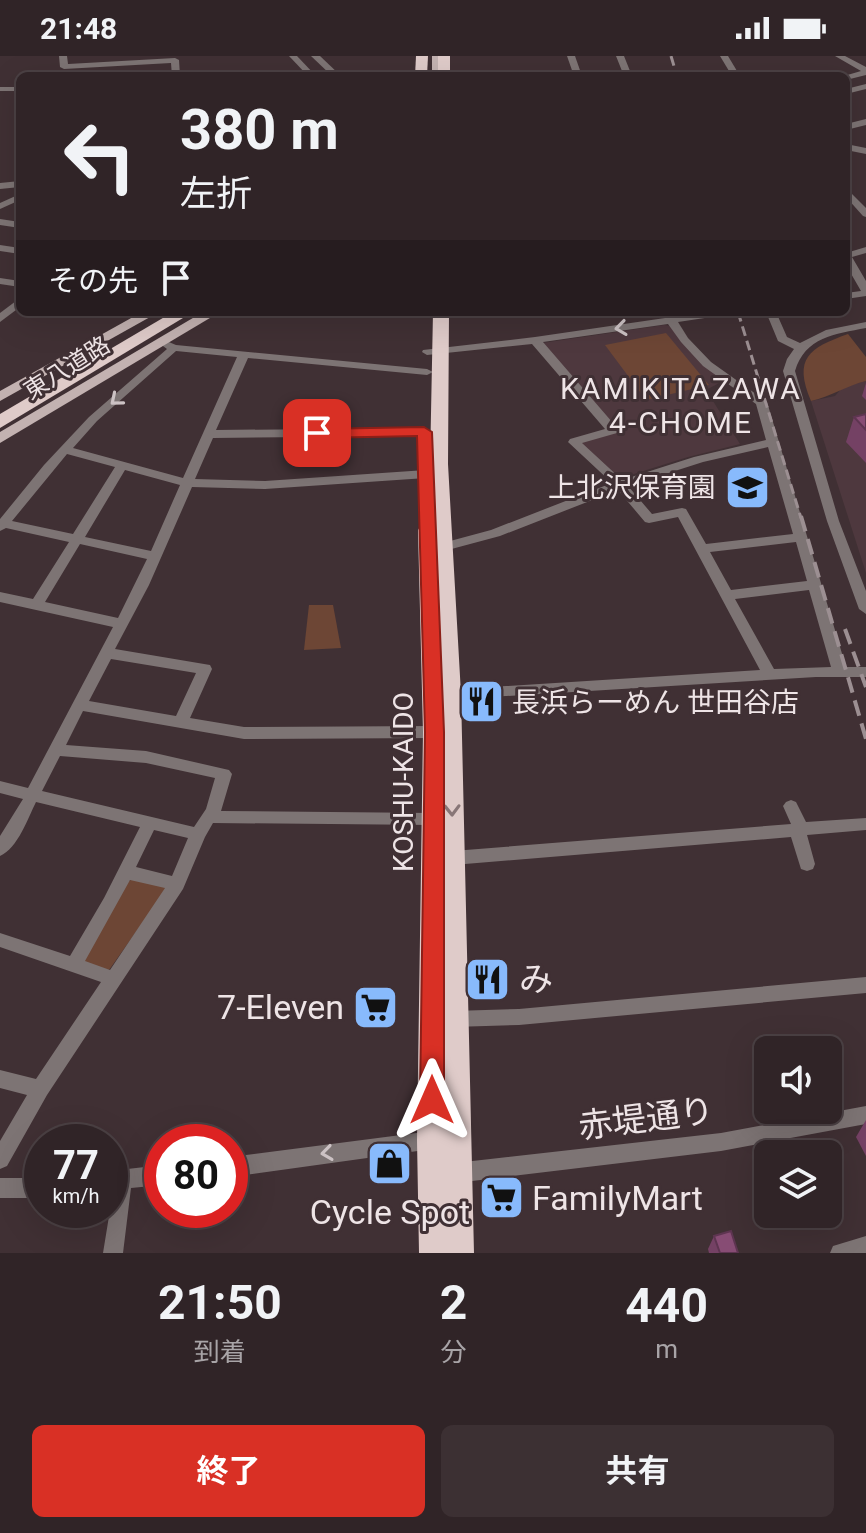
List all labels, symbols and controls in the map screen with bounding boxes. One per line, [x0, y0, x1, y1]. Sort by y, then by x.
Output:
text: 21:48 [40, 11, 117, 46]
text: 380 m [180, 97, 339, 163]
icon: left [48, 104, 152, 208]
text: 左折 [180, 173, 252, 215]
icon: arrive [154, 256, 198, 300]
text: その先 [48, 263, 138, 298]
one-way arrow [614, 319, 628, 336]
street label: 東八道路 [19, 331, 115, 405]
district label: KAMIKITAZAWA 4-CHOME [560, 371, 802, 440]
one-way arrow [111, 390, 125, 405]
pin [283, 399, 351, 467]
icon: arrive [295, 411, 339, 455]
school or university icon: 上北沢保育園 [723, 463, 771, 511]
place label: 上北沢保育園 [548, 471, 716, 504]
restaurant icon: 長浜らーめん 世田谷店 [457, 678, 505, 726]
place label: 長浜らーめん 世田谷店 [512, 686, 799, 719]
street label: KOSHU-KAIDO [387, 692, 420, 872]
one-way arrow [443, 804, 460, 817]
restaurant icon: み [464, 955, 512, 1003]
place label: み [519, 959, 553, 999]
supermarket icon: 7-Eleven [351, 983, 399, 1031]
place label: 7-Eleven [217, 987, 344, 1027]
map controls [754, 1036, 842, 1228]
button: sound [754, 1036, 842, 1124]
position arrow [390, 1058, 474, 1142]
street label: 赤堤通り [576, 1090, 716, 1146]
speed limit sign: 80 [144, 1124, 248, 1228]
shop icon: Cycle Spot [366, 1140, 414, 1188]
button: layers [754, 1140, 842, 1228]
text: 77 [53, 1142, 99, 1189]
one-way arrow [320, 1144, 334, 1161]
supermarket icon: FamilyMart [477, 1174, 525, 1222]
place label: FamilyMart [532, 1178, 703, 1218]
text: km/h [53, 1184, 99, 1208]
place label: Cycle Spot [310, 1192, 470, 1232]
text: 21:50 [158, 1274, 282, 1331]
text: 2 [440, 1274, 467, 1331]
text: 440 [625, 1277, 708, 1334]
text: m [655, 1334, 678, 1364]
text: 到着 [194, 1337, 246, 1367]
text: 分 [441, 1337, 467, 1367]
button: 終了 [32, 1425, 425, 1517]
button: 共有 [441, 1425, 834, 1517]

